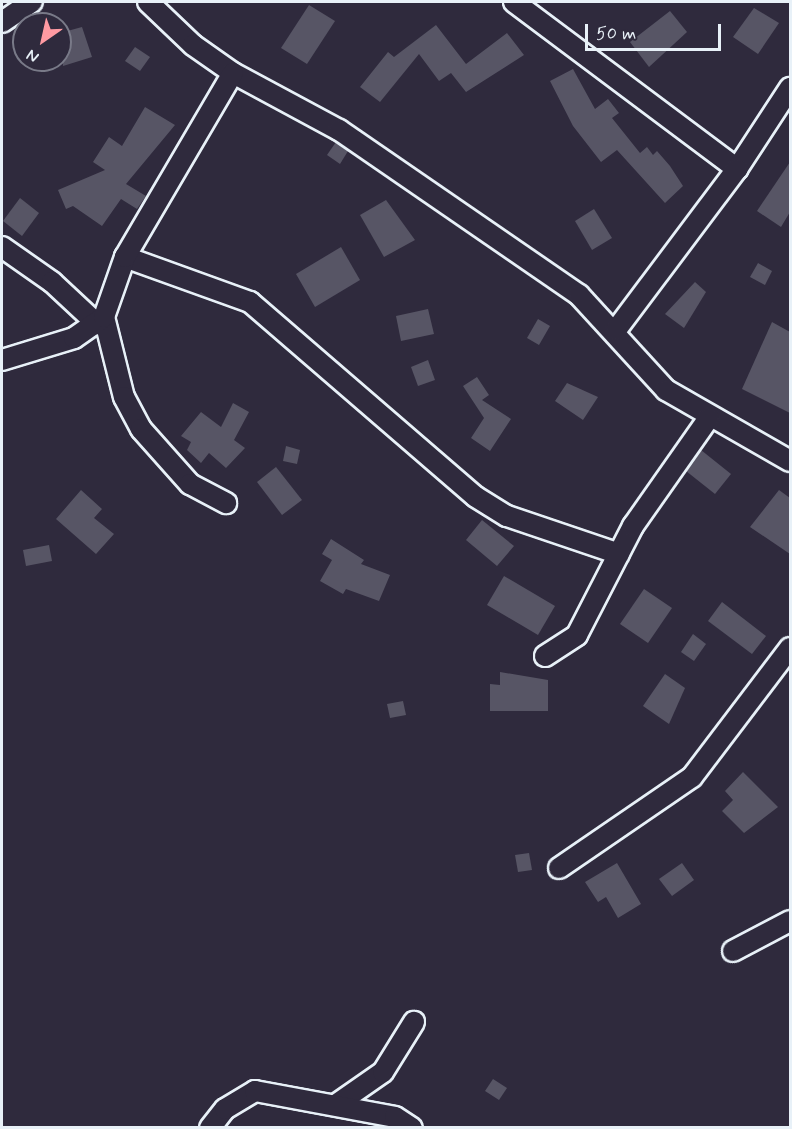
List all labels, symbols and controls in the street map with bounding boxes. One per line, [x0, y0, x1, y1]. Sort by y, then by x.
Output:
north arrow [12, 12, 72, 72]
scale bar [588, 12, 724, 50]
text: 50 m [596, 22, 636, 46]
text: N [22, 44, 43, 67]

